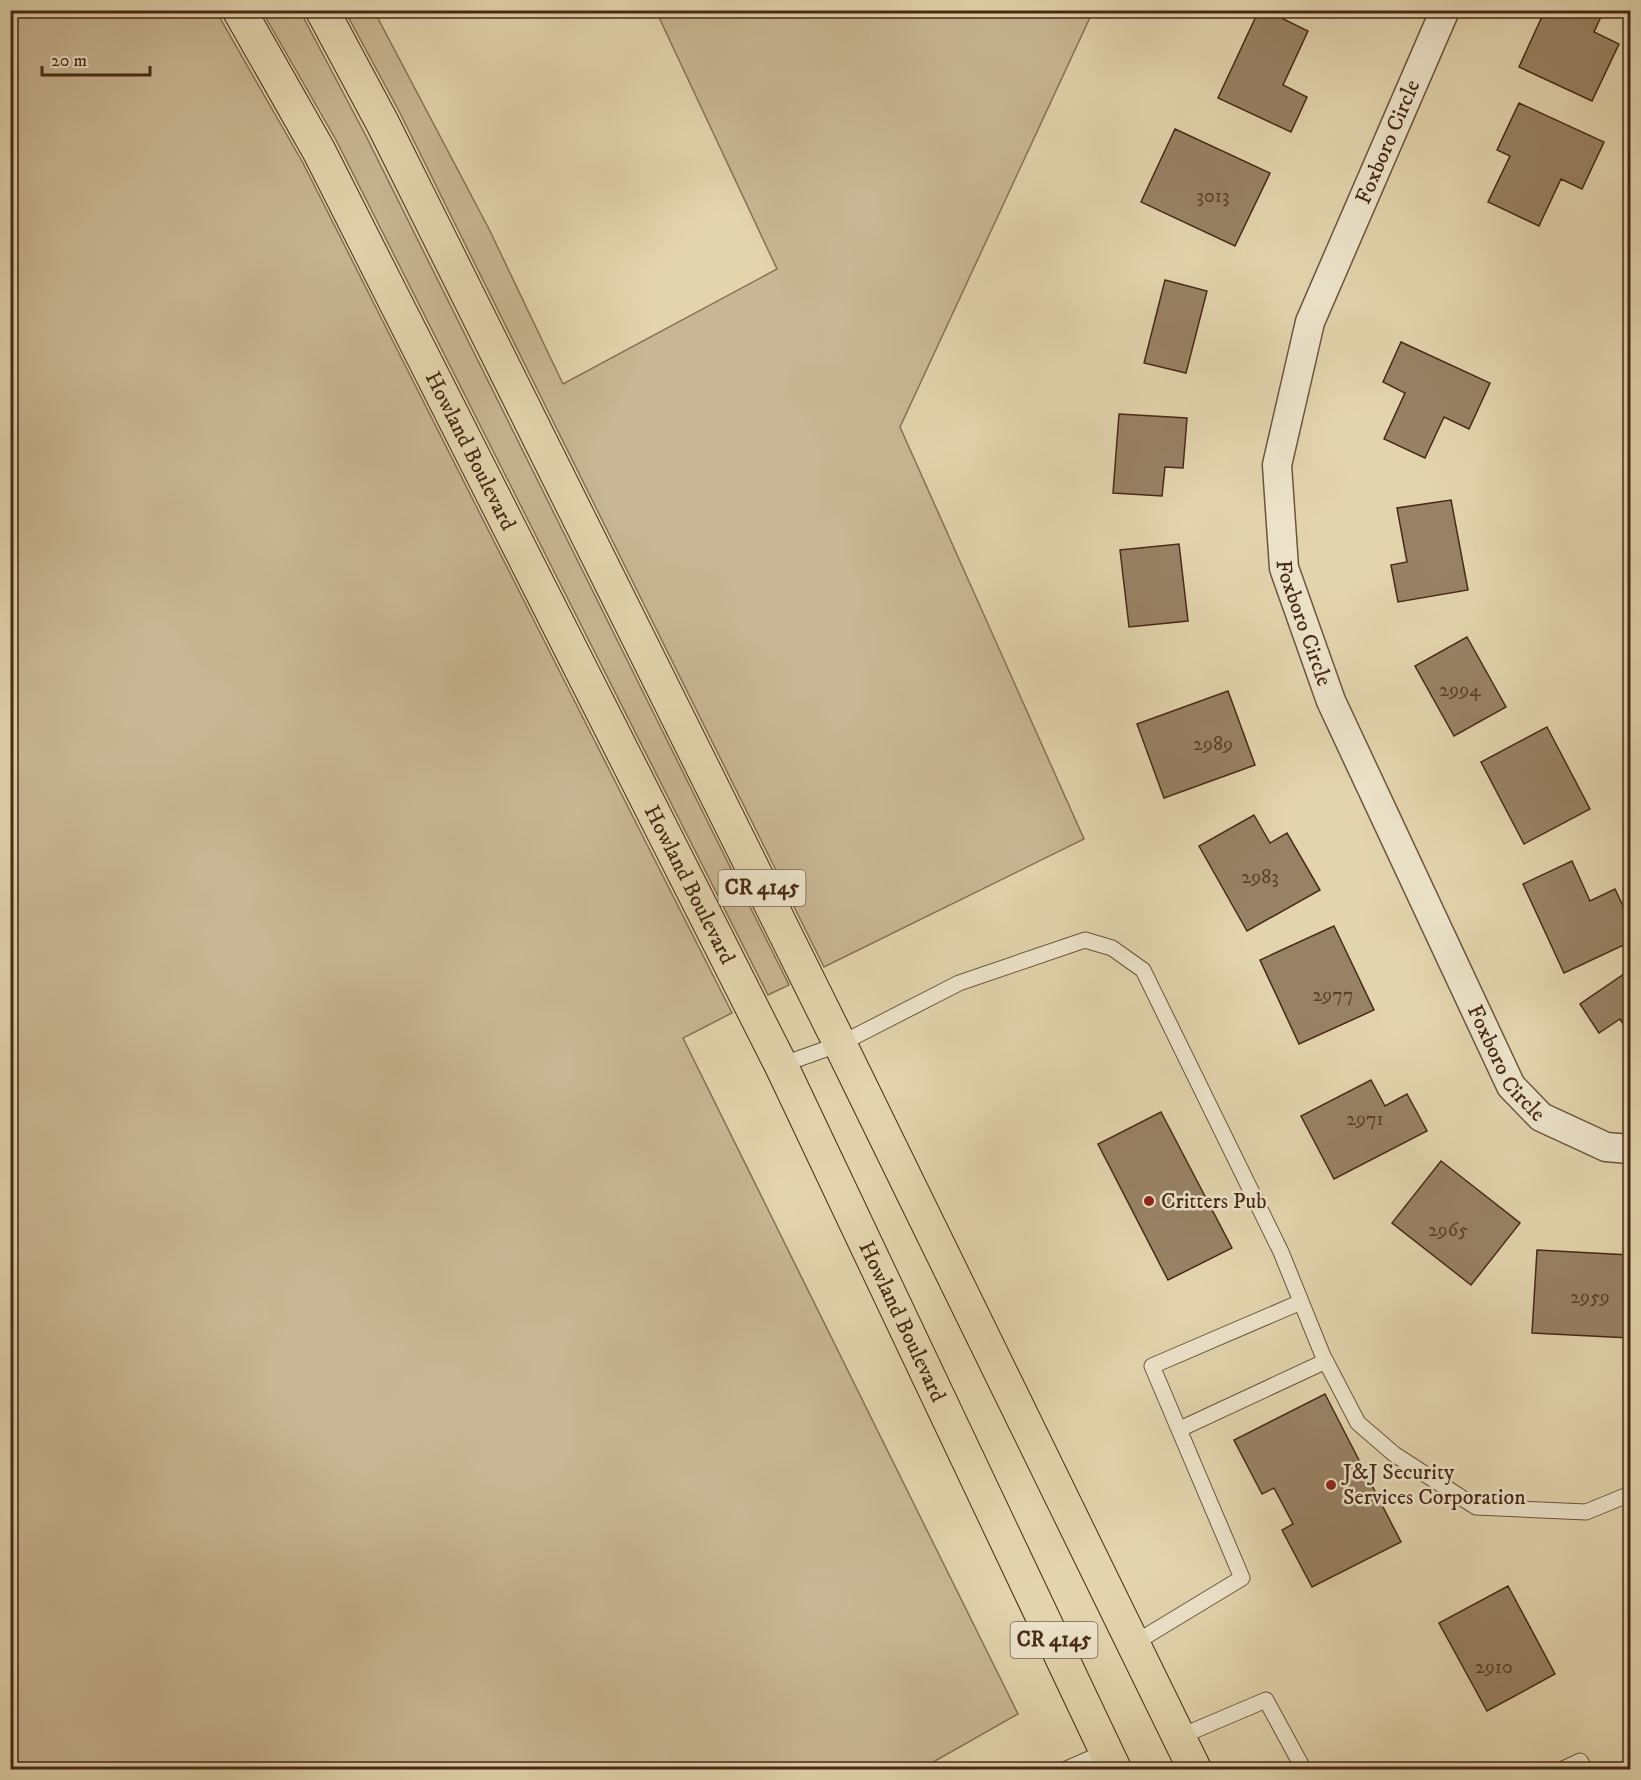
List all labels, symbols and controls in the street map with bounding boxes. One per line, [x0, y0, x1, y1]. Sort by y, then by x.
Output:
scale bar [42, 39, 150, 77]
text: 20 m [51, 50, 87, 72]
street label: Foxboro Circle [1350, 76, 1426, 208]
house number: 3013 [1197, 184, 1229, 209]
street label: Howland Boulevard [419, 367, 522, 535]
street label: Foxboro Circle [1270, 559, 1338, 690]
house number: 2994 [1439, 678, 1481, 703]
house number: 2989 [1193, 732, 1233, 757]
street label: Howland Boulevard [638, 800, 741, 969]
house number: 2983 [1241, 865, 1279, 890]
road number: CR 4145 [718, 870, 806, 906]
house number: 2977 [1313, 983, 1353, 1008]
street label: Foxboro Circle [1461, 1000, 1551, 1127]
house number: 2971 [1346, 1107, 1384, 1132]
place label: Critters Pub [1161, 1188, 1266, 1215]
marker: Critters Pub [1142, 1194, 1156, 1208]
house number: 2965 [1428, 1218, 1468, 1243]
street label: Howland Boulevard [853, 1237, 952, 1406]
house number: 2959 [1570, 1285, 1610, 1310]
place label: J&J Security Services Corporation [1341, 1459, 1526, 1511]
marker: J&J Security Services Corporation [1324, 1478, 1338, 1492]
road number: CR 4145 [1010, 1622, 1098, 1658]
house number: 2910 [1475, 1655, 1513, 1680]

